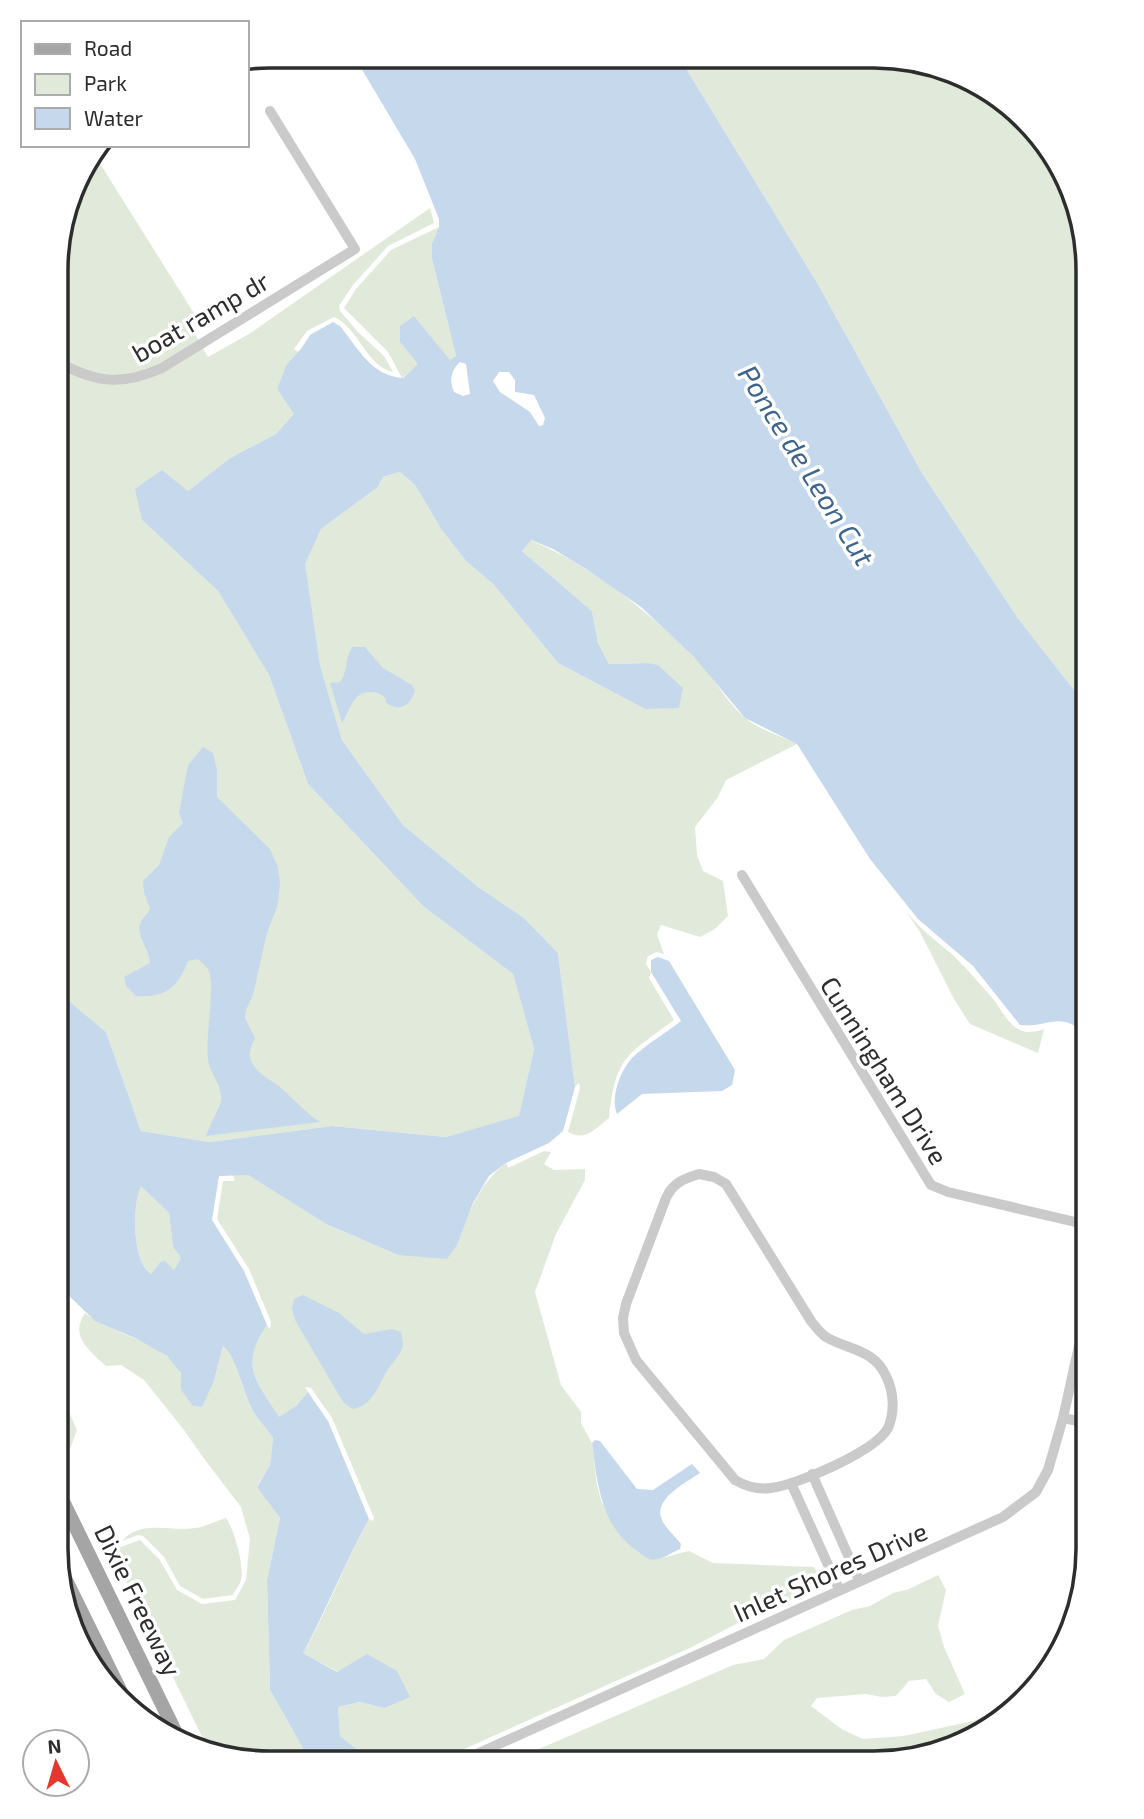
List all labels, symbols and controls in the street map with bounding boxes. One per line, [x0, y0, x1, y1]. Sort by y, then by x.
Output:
legend [21, 21, 248, 147]
text: Road [84, 35, 132, 60]
text: Park [84, 70, 127, 95]
text: Water [84, 105, 143, 130]
street label: boat ramp dr [126, 264, 274, 368]
water label: Ponce de Leon Cut [732, 358, 883, 572]
street label: Cunningham Drive [815, 970, 955, 1170]
street label: Inlet Shores Drive [728, 1514, 932, 1628]
street label: Dixie Freeway [89, 1519, 189, 1681]
north arrow [21, 1728, 91, 1798]
text: N [47, 1734, 62, 1758]

